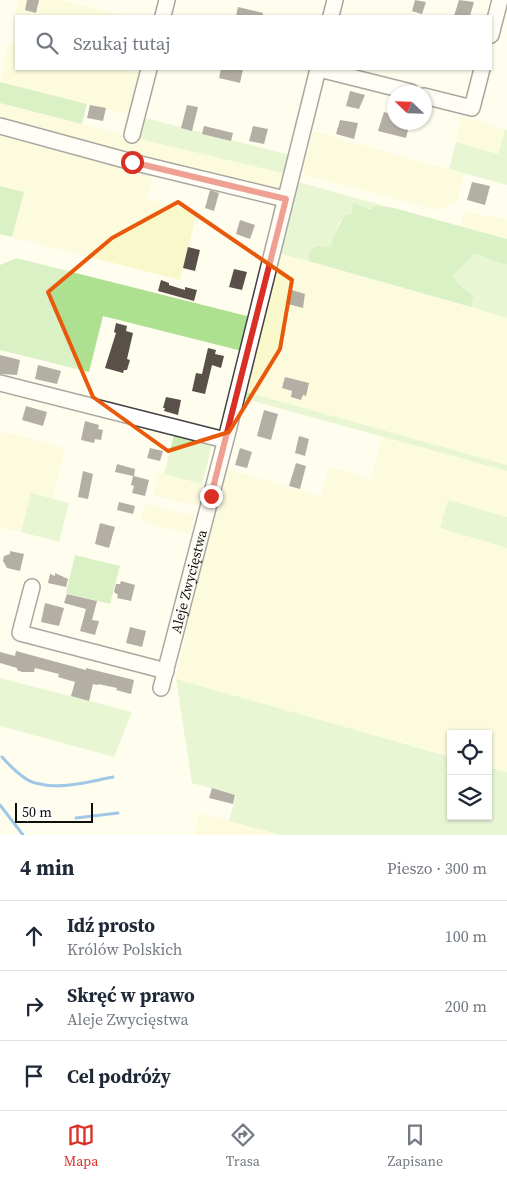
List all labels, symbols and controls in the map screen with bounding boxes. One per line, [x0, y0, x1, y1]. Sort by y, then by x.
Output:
search box [15, 15, 492, 70]
icon: search [33, 29, 61, 57]
text: Szukaj tutaj [73, 30, 171, 56]
north arrow [387, 85, 432, 130]
route start [121, 151, 144, 174]
route end [200, 485, 223, 508]
street label: Aleje Zwycięstwa [166, 527, 212, 636]
map controls [447, 730, 492, 820]
button: locate [447, 730, 492, 775]
button: layers [447, 775, 492, 820]
scale bar [15, 800, 92, 823]
text: 50 m [22, 802, 52, 822]
text: 4 min [20, 853, 75, 882]
text: Pieszo · 300 m [387, 857, 487, 879]
text: Idź prosto [67, 912, 155, 938]
icon: ahead [20, 922, 48, 950]
text: 100 m [445, 925, 487, 947]
text: Królów Polskich [67, 938, 182, 960]
text: Skręć w prawo [67, 982, 195, 1008]
icon: right [20, 992, 48, 1020]
text: 200 m [445, 995, 487, 1017]
text: Aleje Zwycięstwa [67, 1008, 189, 1030]
icon: arrive [20, 1062, 48, 1090]
text: Cel podróży [67, 1063, 171, 1089]
tab: Mapa [64, 1121, 98, 1171]
tab: Trasa [226, 1121, 260, 1171]
tab: Zapisane [388, 1121, 443, 1171]

